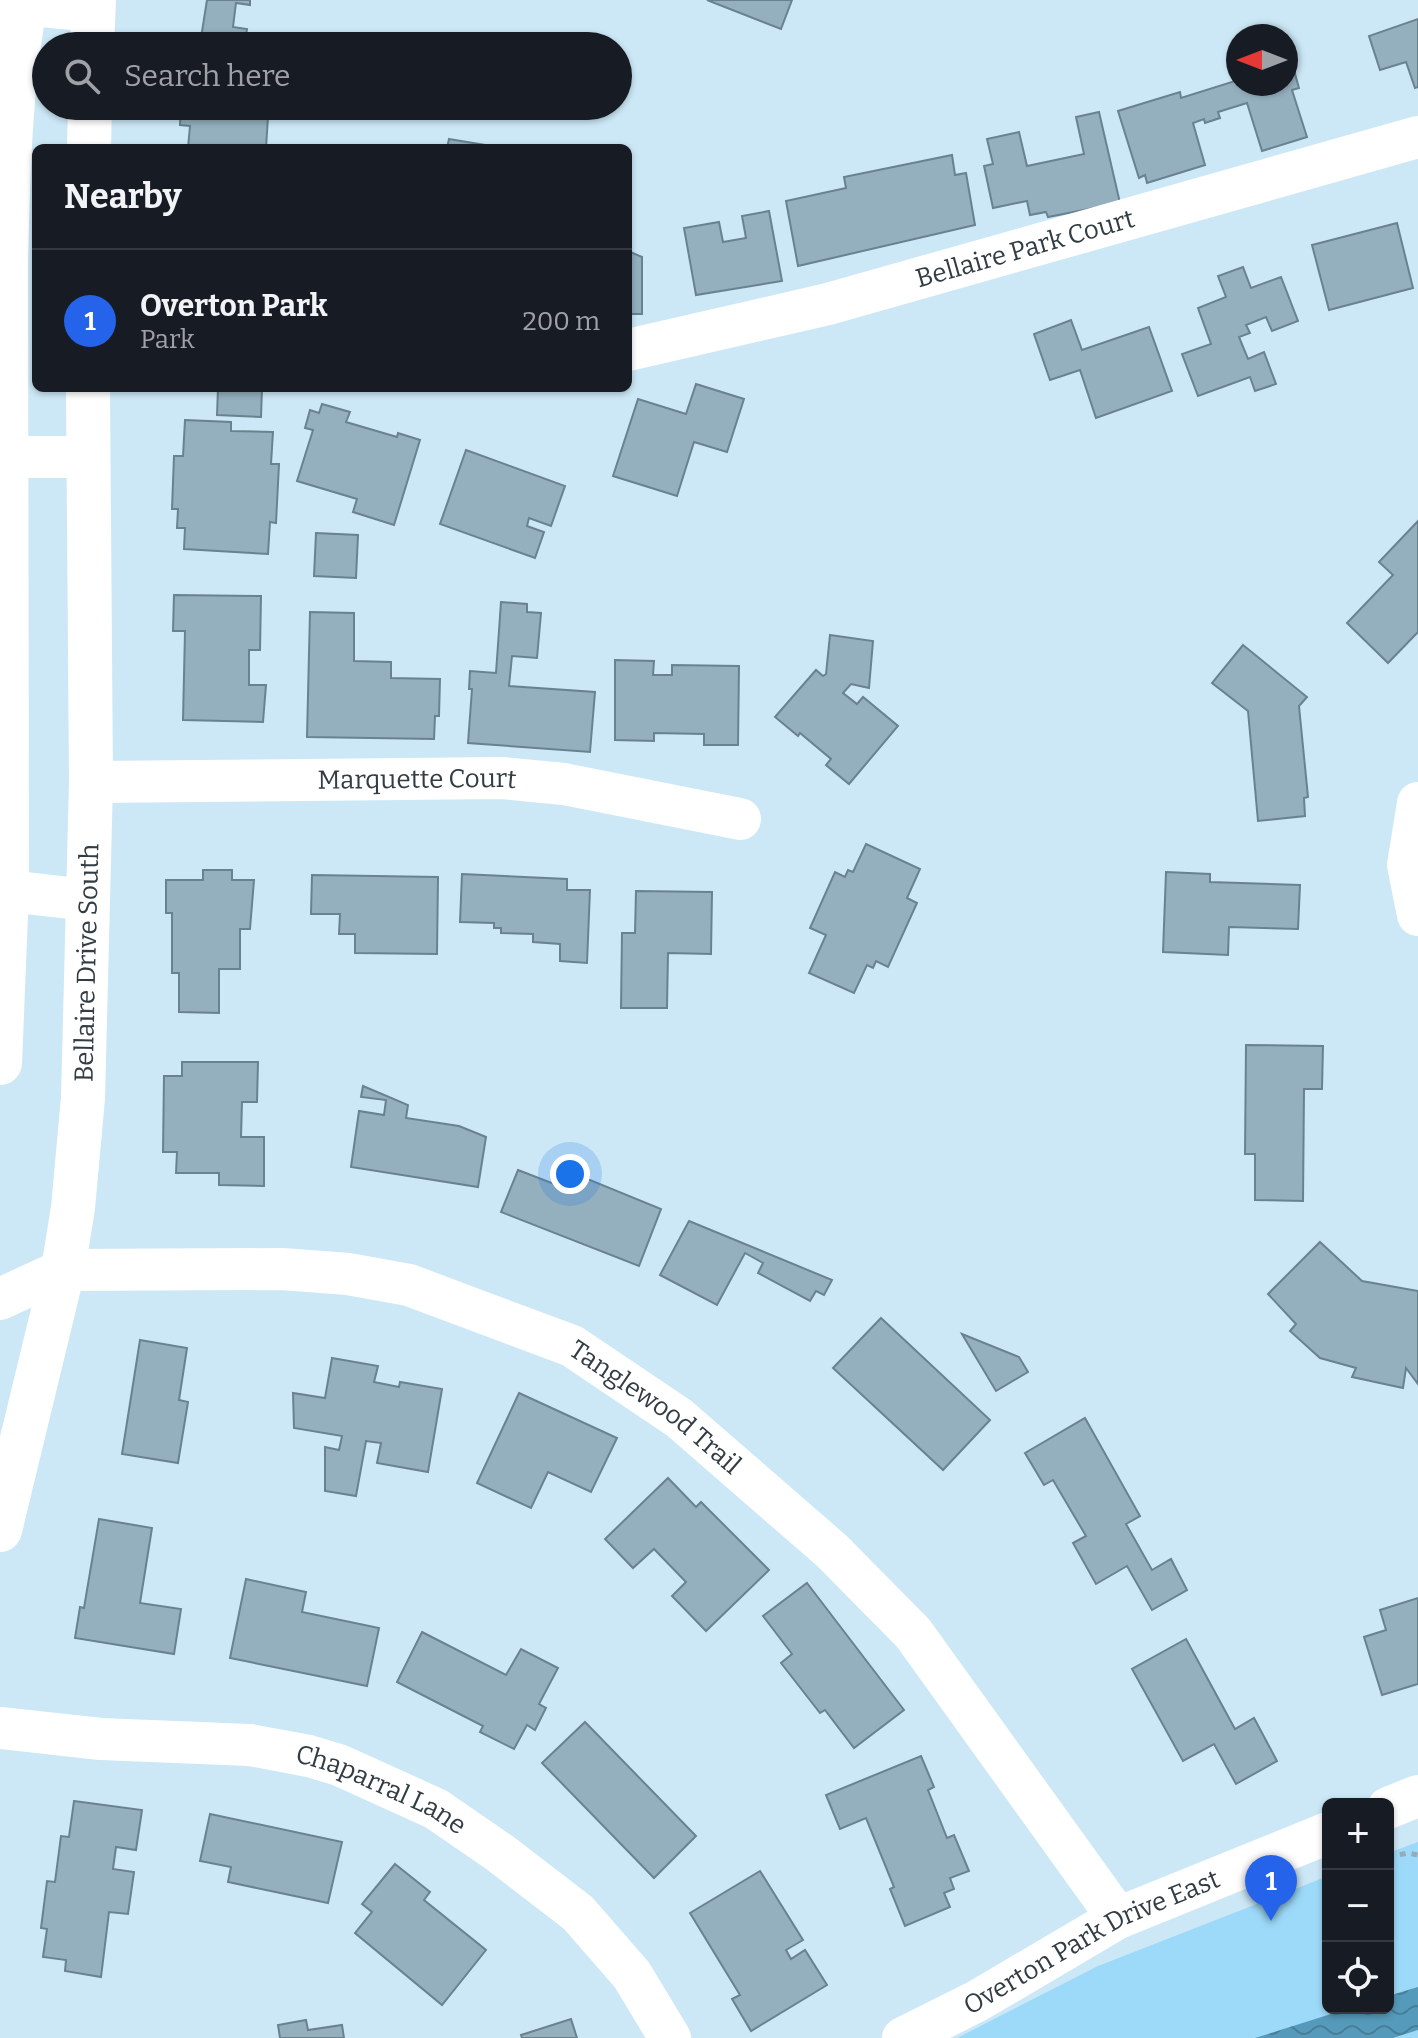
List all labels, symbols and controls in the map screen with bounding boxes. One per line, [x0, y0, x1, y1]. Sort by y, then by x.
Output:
north arrow [1226, 24, 1298, 96]
search box [32, 32, 632, 120]
icon: search [60, 54, 104, 98]
text: Search here [124, 58, 291, 94]
text: Nearby [64, 176, 182, 217]
street label: Bellaire Park Court [912, 202, 1138, 294]
text: Overton Park [140, 288, 328, 324]
text: 1 [84, 306, 96, 337]
text: 200 m [523, 306, 600, 337]
text: Park [140, 324, 195, 355]
street label: Marquette Court [317, 762, 519, 795]
street label: Bellaire Drive South [68, 843, 105, 1083]
your location [550, 1154, 590, 1194]
street label: Tanglewood Trail [564, 1334, 747, 1480]
street label: Chaparral Lane [294, 1738, 472, 1841]
map controls [1322, 1798, 1394, 2014]
button: + [1322, 1798, 1394, 1870]
pin: 1 [1245, 1855, 1297, 1921]
street label: Overton Park Drive East [958, 1863, 1224, 2021]
button: − [1322, 1870, 1394, 1942]
button: locate [1322, 1942, 1394, 2014]

